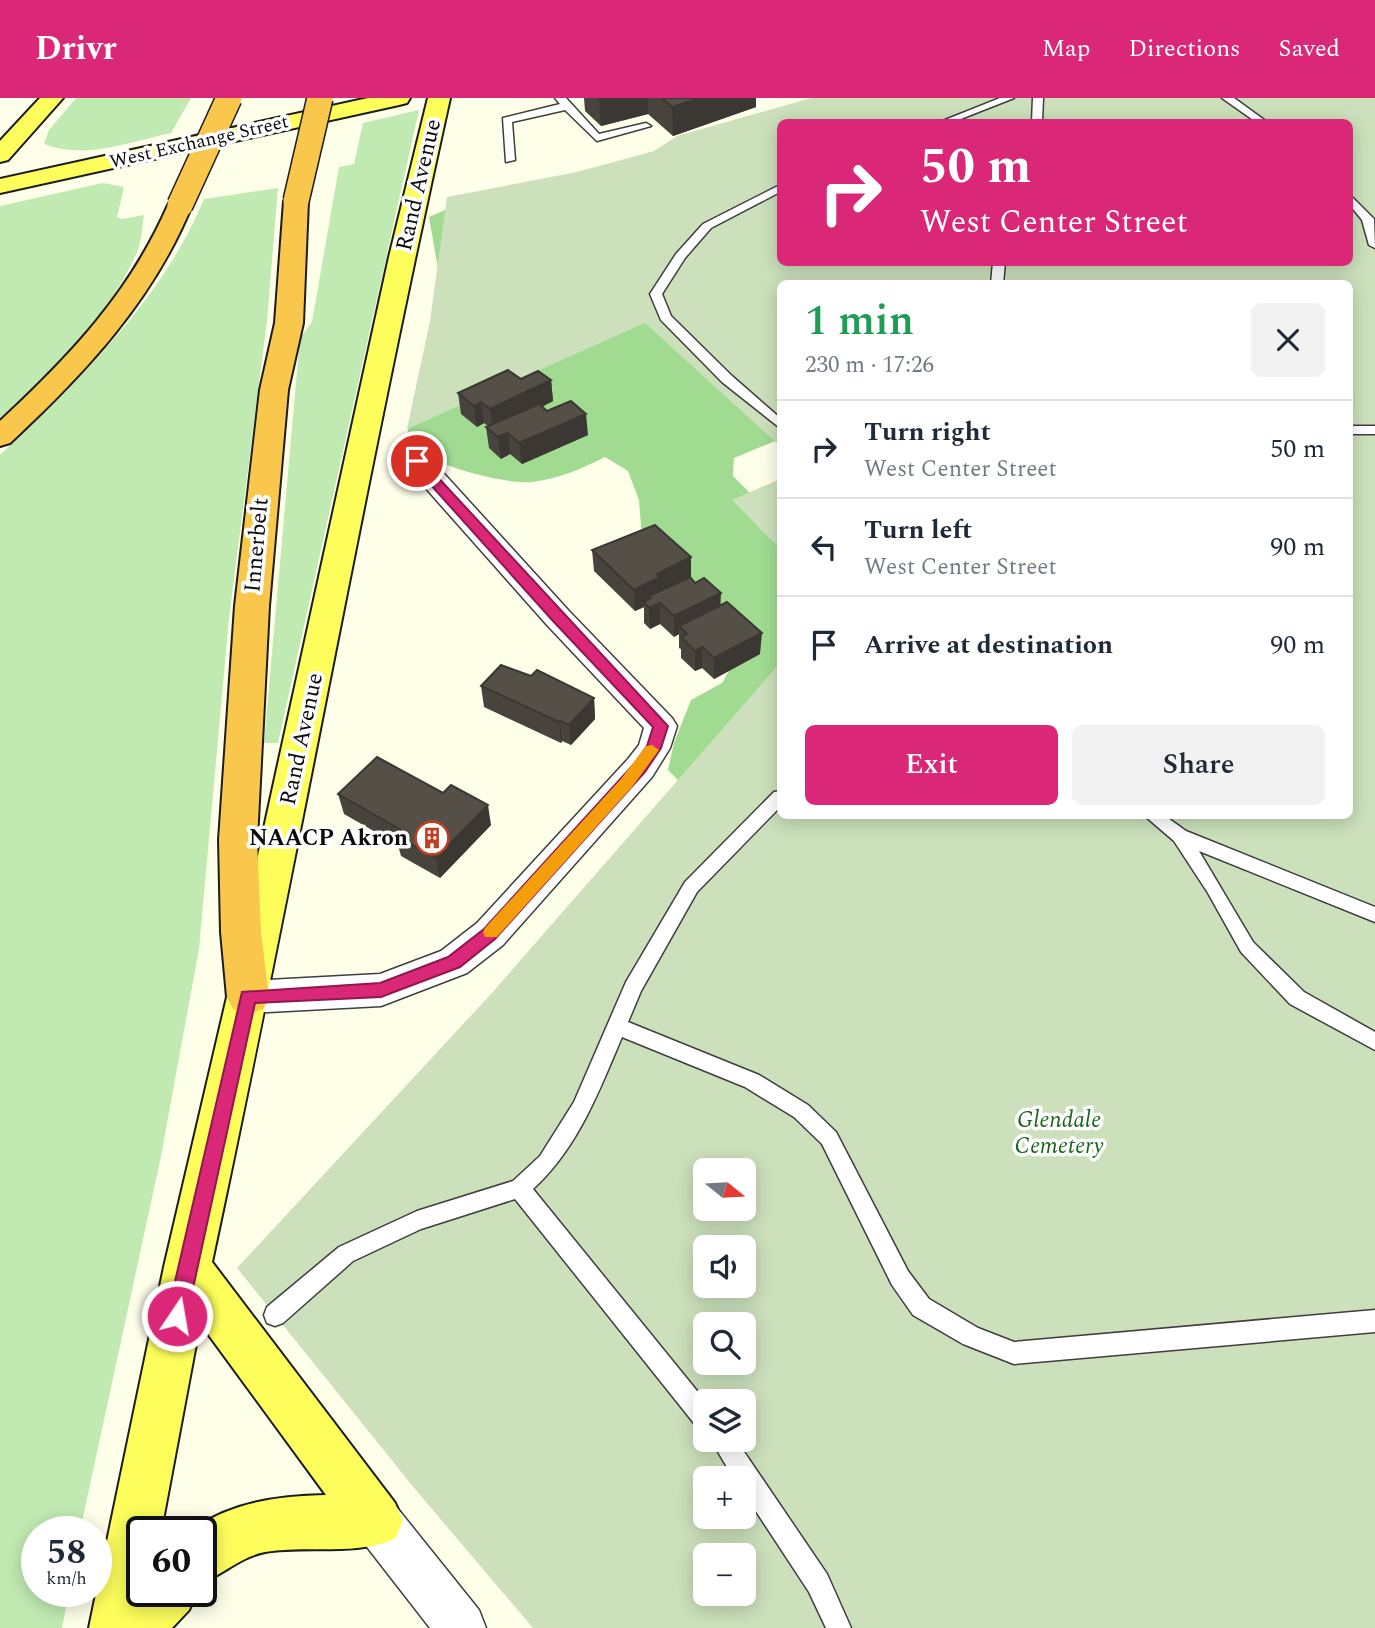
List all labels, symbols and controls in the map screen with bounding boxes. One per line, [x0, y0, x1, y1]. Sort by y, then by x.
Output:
text: Drivr [35, 24, 117, 74]
text: Map [1042, 31, 1090, 67]
text: Directions [1128, 31, 1240, 67]
text: Saved [1278, 31, 1340, 67]
street label: West Exchange Street [107, 107, 292, 177]
street label: Rand Avenue [387, 115, 451, 255]
text: 50 m [920, 130, 1031, 205]
icon: right [805, 147, 896, 238]
text: West Center Street [920, 198, 1188, 247]
text: 1 min [805, 290, 914, 353]
button: close [1251, 303, 1325, 377]
text: 230 m · 17:26 [805, 348, 934, 383]
text: Turn right [864, 412, 991, 452]
text: 50 m [1270, 429, 1325, 469]
icon: right [805, 430, 843, 468]
pin [387, 431, 447, 491]
icon: arrive [398, 442, 436, 480]
text: West Center Street [864, 452, 1057, 487]
street label: Innerbelt [235, 496, 279, 594]
text: Turn left [864, 510, 972, 550]
text: 90 m [1270, 527, 1325, 567]
icon: left [805, 528, 843, 566]
text: West Center Street [864, 550, 1057, 585]
text: Arrive at destination [864, 625, 1113, 665]
text: 90 m [1270, 625, 1325, 665]
icon: arrive [805, 626, 843, 664]
street label: Rand Avenue [271, 670, 333, 808]
button: Exit [805, 725, 1058, 805]
button: Share [1072, 725, 1325, 805]
building icon: NAACP Akron [413, 819, 451, 857]
place label: NAACP Akron [249, 821, 408, 856]
park label: Glendale Cemetery [1015, 1103, 1104, 1164]
north arrow [693, 1158, 756, 1222]
map controls [693, 1158, 756, 1606]
button: sound [693, 1235, 756, 1298]
position arrow [140, 1279, 214, 1353]
button: search [693, 1312, 756, 1375]
button: layers [693, 1389, 756, 1452]
button: + [693, 1466, 756, 1529]
speed limit sign: 60 [126, 1516, 217, 1607]
text: 58 [47, 1526, 86, 1579]
button: − [693, 1543, 756, 1606]
text: km/h [46, 1565, 87, 1592]

